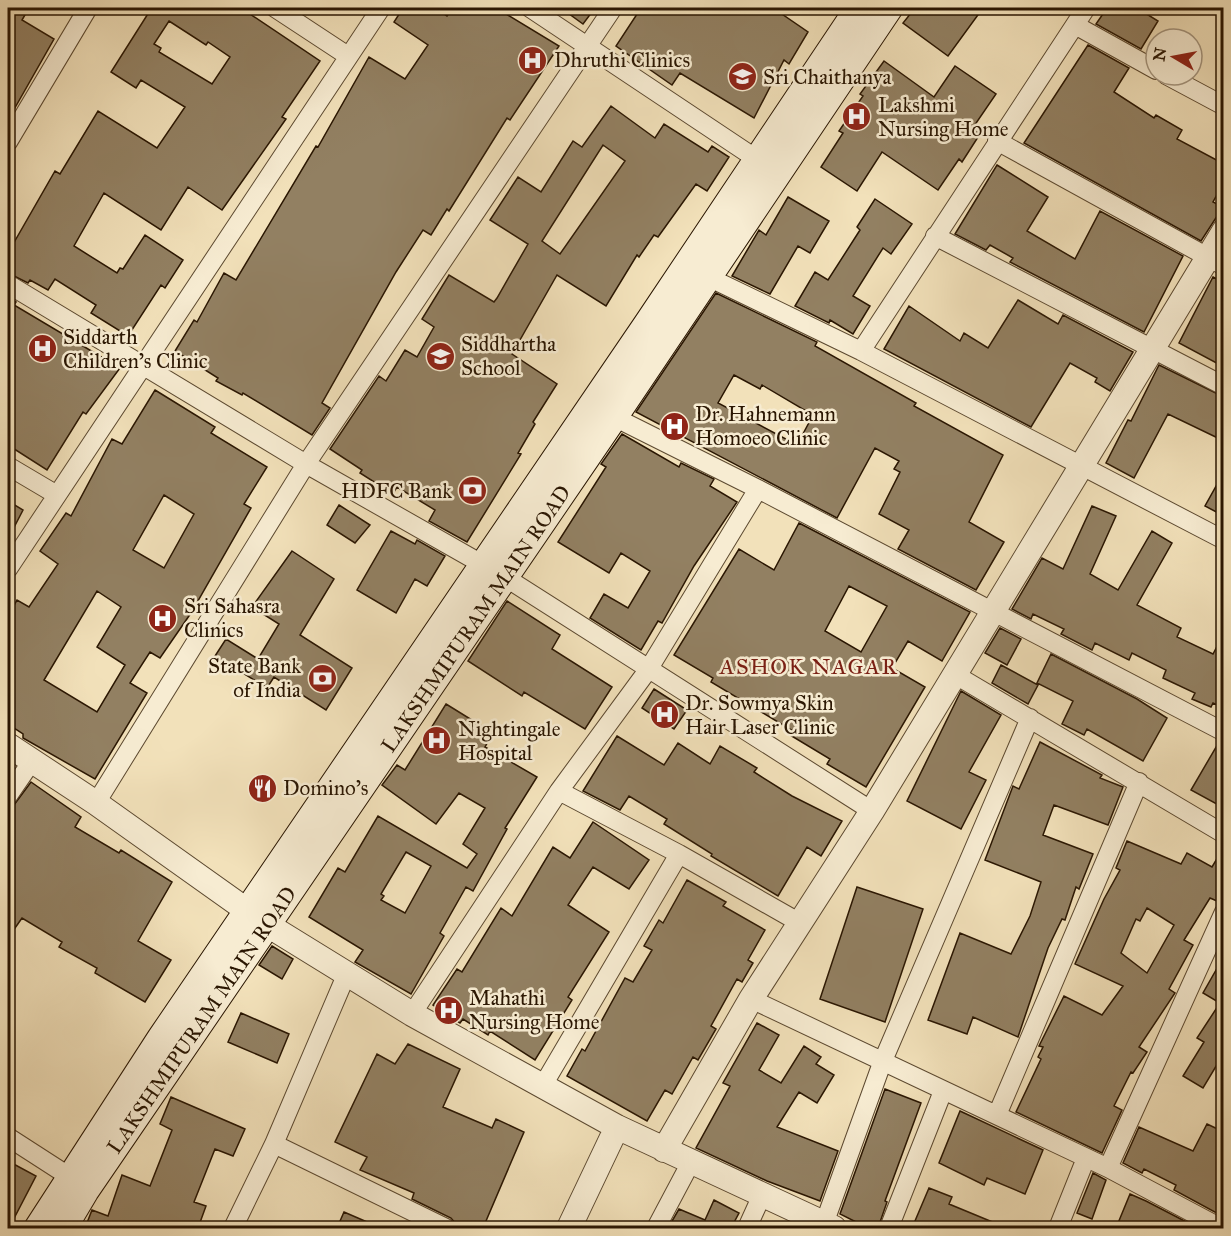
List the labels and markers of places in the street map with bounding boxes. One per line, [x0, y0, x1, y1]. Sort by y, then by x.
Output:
hospital icon: Dhruthi Clinics [517, 44, 549, 76]
place label: Dhruthi Clinics [554, 47, 690, 73]
school or university icon: Sri Chaithanya [726, 61, 758, 93]
place label: Sri Chaithanya [763, 64, 891, 90]
place label: Lakshmi Nursing Home [878, 92, 1009, 142]
hospital icon: Lakshmi Nursing Home [841, 101, 873, 133]
place label: Siddarth Children's Clinic [63, 324, 208, 374]
place label: Siddhartha School [461, 331, 556, 381]
hospital icon: Siddarth Children's Clinic [26, 333, 58, 365]
school or university icon: Siddhartha School [424, 340, 456, 372]
place label: Dr. Hahnemann Homoeo Clinic [695, 401, 836, 451]
hospital icon: Dr. Hahnemann Homoeo Clinic [658, 410, 690, 442]
bank icon: HDFC Bank [457, 475, 489, 507]
place label: HDFC Bank [341, 478, 452, 504]
place label: Sri Sahasra Clinics [184, 593, 280, 643]
hospital icon: Sri Sahasra Clinics [147, 602, 179, 634]
place label: State Bank of India [208, 653, 301, 703]
bank icon: State Bank of India [306, 662, 338, 694]
place label: Dr. Sowmya Skin Hair Laser Clinic [685, 690, 835, 740]
hospital icon: Dr. Sowmya Skin Hair Laser Clinic [648, 699, 680, 731]
place label: Nightingale Hospital [458, 716, 561, 766]
hospital icon: Nightingale Hospital [421, 725, 453, 757]
restaurant icon: Domino's [246, 772, 278, 804]
place label: Domino's [283, 775, 369, 801]
place label: Mahathi Nursing Home [469, 985, 600, 1035]
hospital icon: Mahathi Nursing Home [432, 994, 464, 1026]

